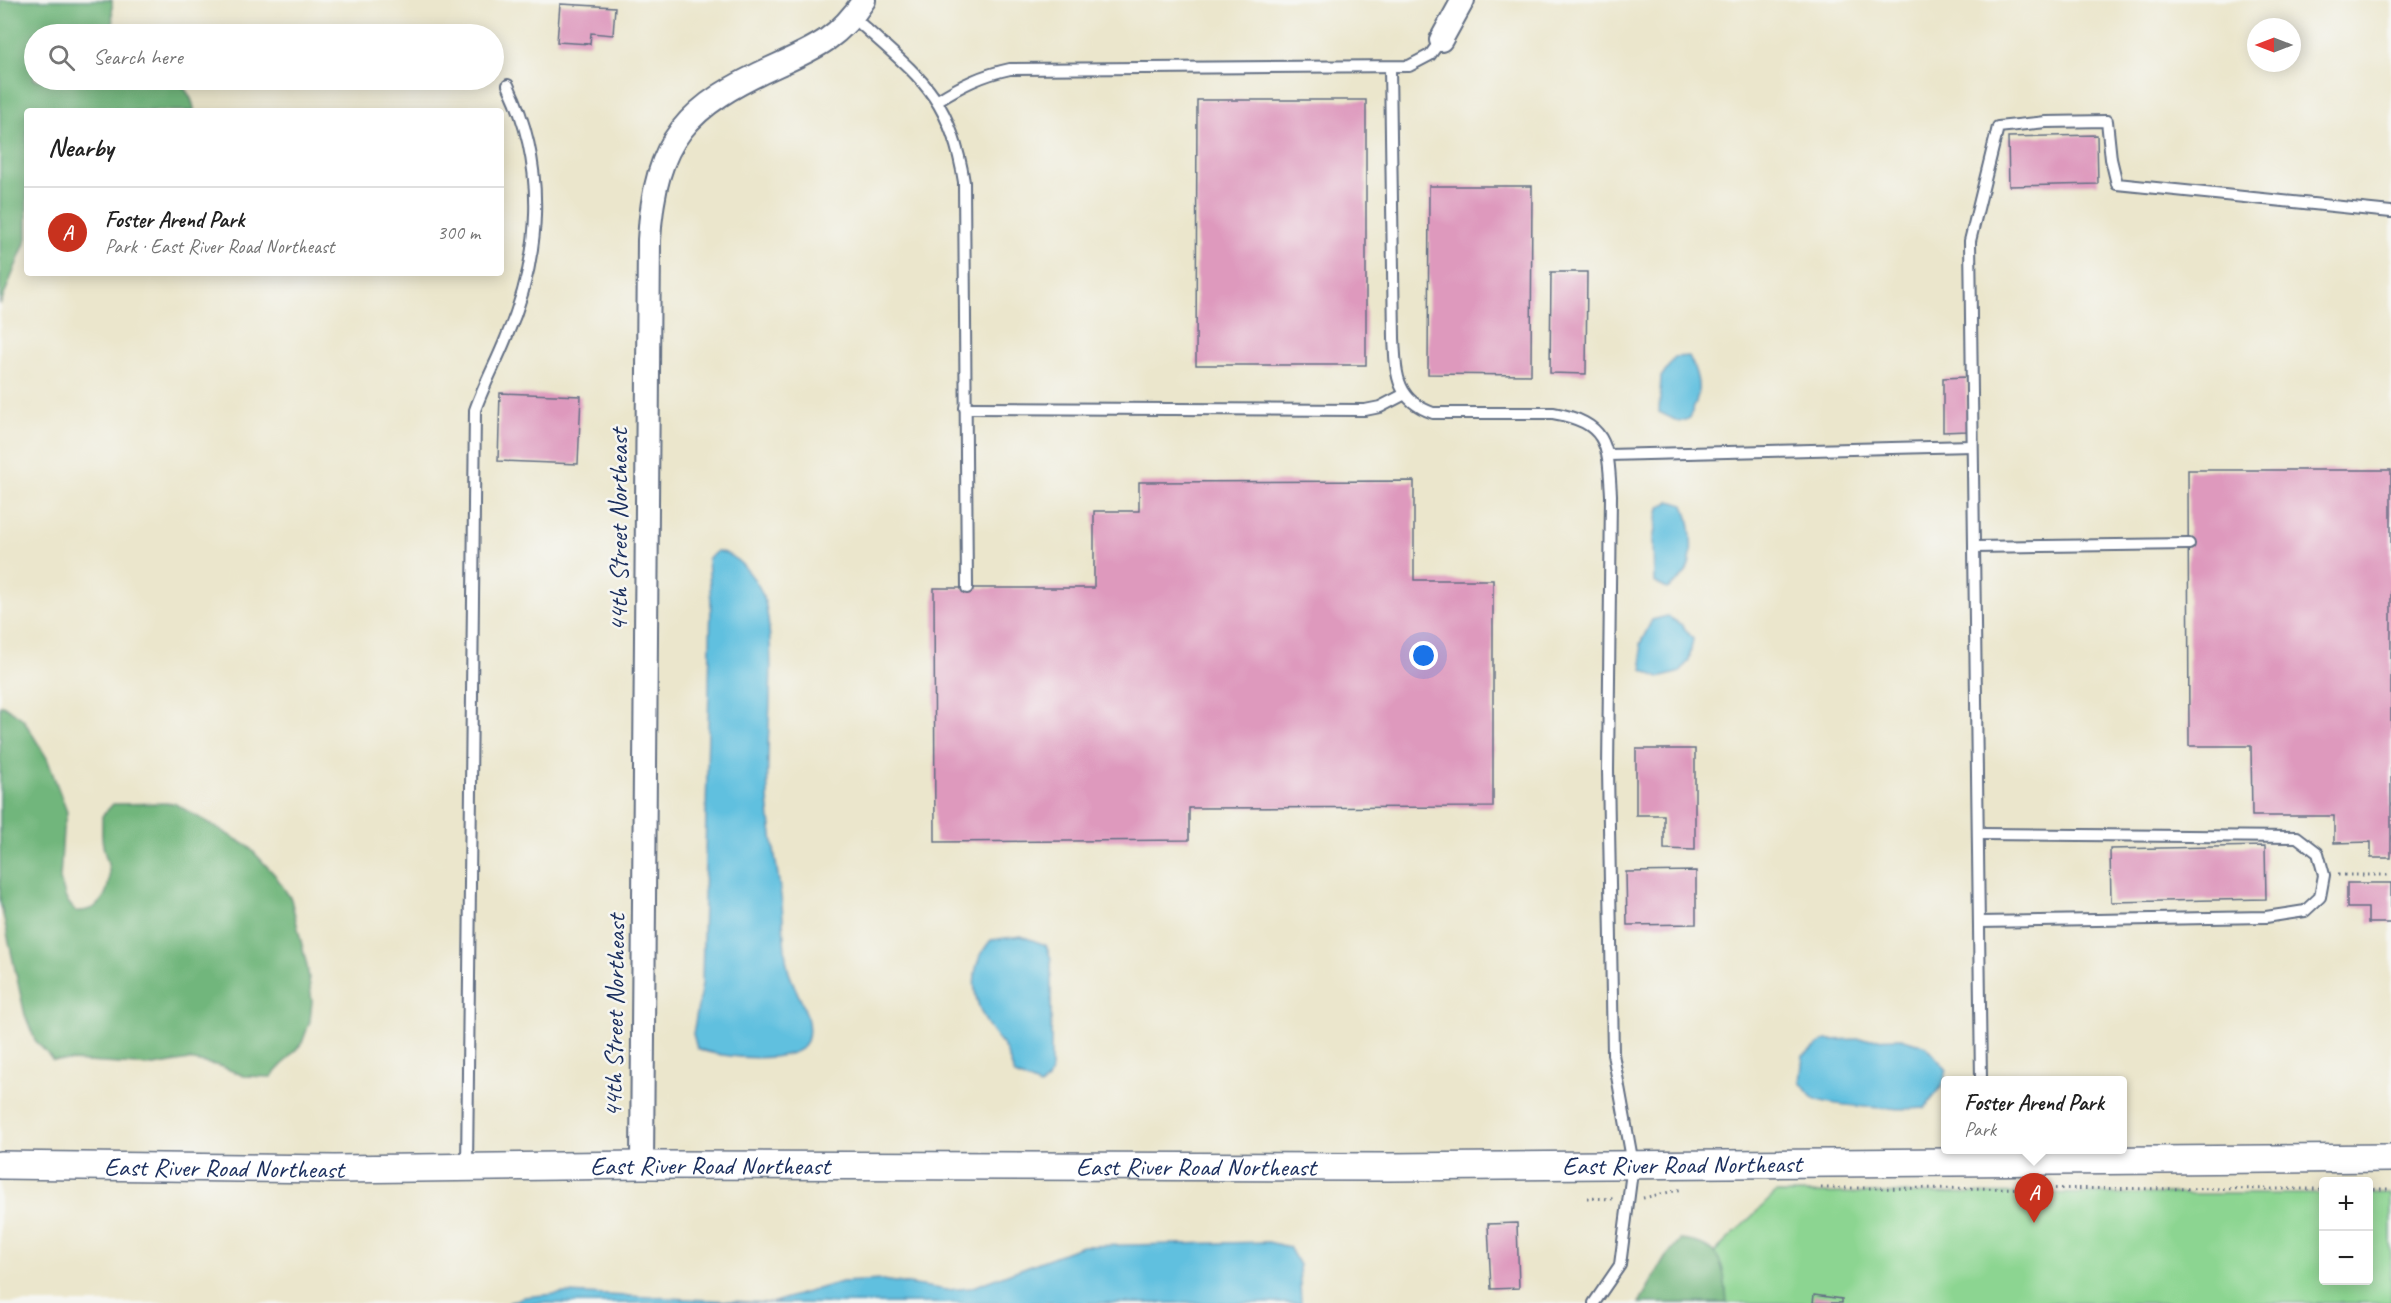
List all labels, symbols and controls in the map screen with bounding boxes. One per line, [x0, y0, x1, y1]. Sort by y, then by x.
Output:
north arrow [2247, 18, 2301, 72]
search box [24, 24, 504, 90]
icon: search [45, 41, 78, 74]
text: Search here [93, 43, 183, 71]
text: Nearby [48, 131, 113, 164]
text: Foster Arend Park [105, 206, 244, 234]
text: A [62, 220, 73, 245]
text: 300 m [437, 220, 480, 245]
text: Park · East River Road Northeast [105, 234, 334, 259]
street label: 44th Street Northeast [602, 426, 635, 632]
your location [1409, 641, 1438, 670]
street label: 44th Street Northeast [596, 912, 633, 1118]
popup [1941, 1076, 2127, 1154]
text: Foster Arend Park [1964, 1089, 2104, 1117]
text: Park [1964, 1117, 1996, 1142]
street label: East River Road Northeast [1562, 1147, 1804, 1182]
street label: East River Road Northeast [590, 1149, 832, 1183]
street label: East River Road Northeast [104, 1150, 346, 1186]
street label: East River Road Northeast [1076, 1150, 1318, 1184]
pin: A [2014, 1174, 2054, 1223]
map controls [2319, 1177, 2373, 1285]
button: + [2319, 1177, 2373, 1231]
button: − [2319, 1231, 2373, 1285]

